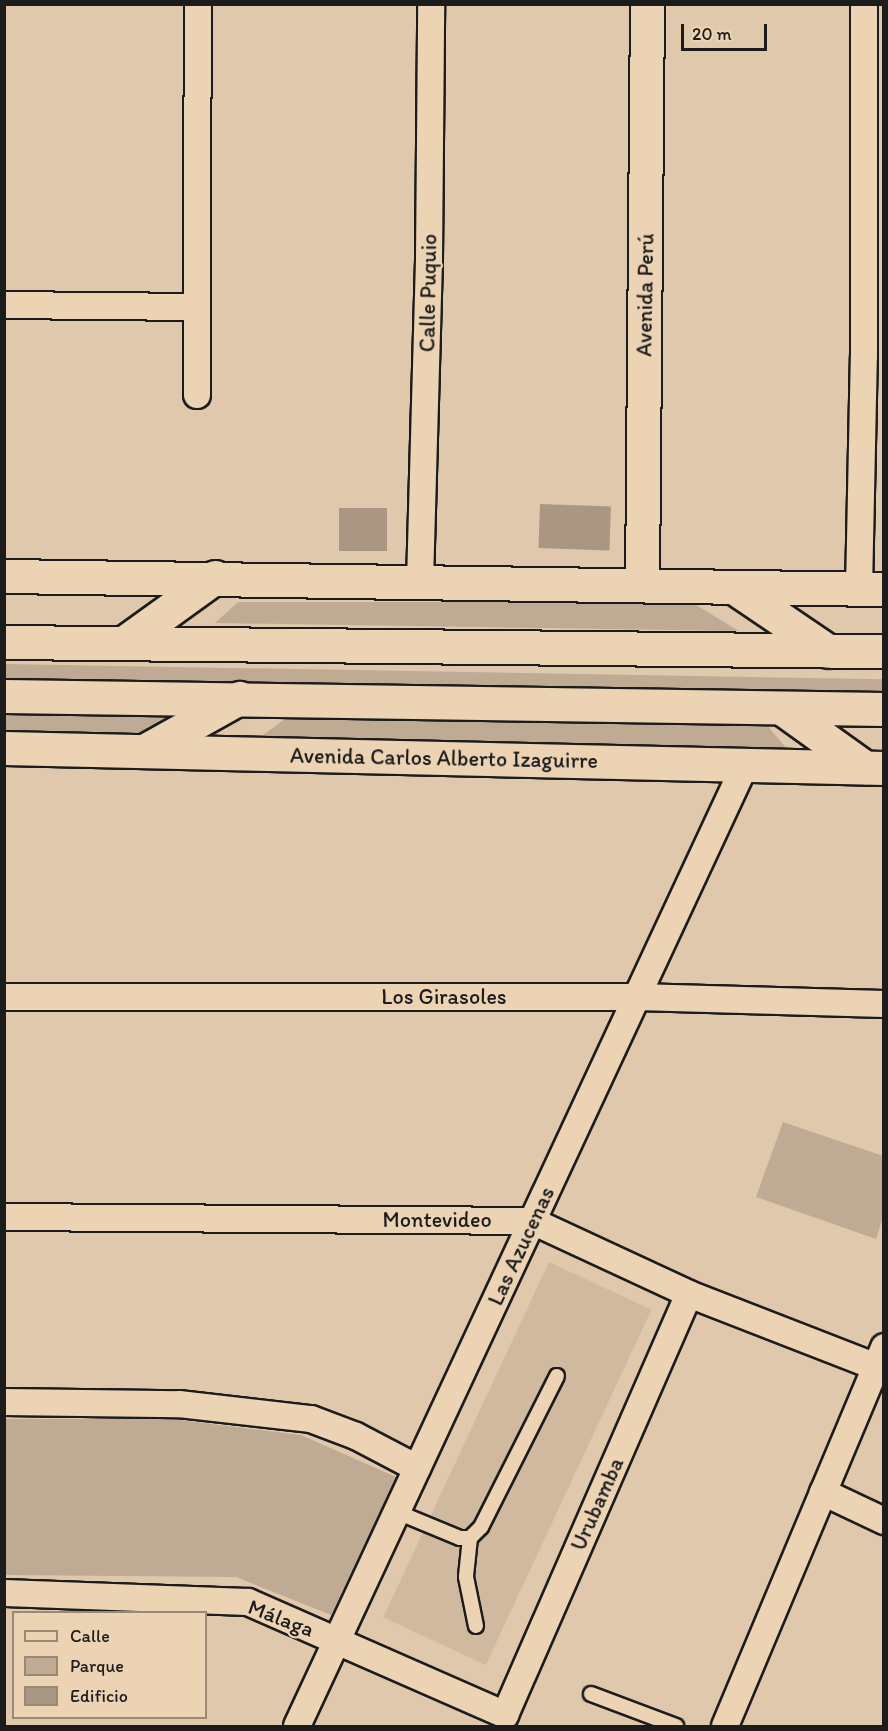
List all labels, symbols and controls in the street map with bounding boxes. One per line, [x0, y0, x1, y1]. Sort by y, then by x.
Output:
scale bar [684, 12, 770, 50]
text: 20 m [692, 23, 732, 45]
street label: Avenida Perú [631, 233, 659, 357]
street label: Calle Puquio [414, 234, 442, 352]
street label: Avenida Carlos Alberto Izaguirre [289, 742, 599, 774]
street label: Los Girasoles [382, 984, 506, 1010]
street label: Las Azucenas [482, 1182, 560, 1310]
street label: Montevideo [382, 1207, 492, 1233]
street label: Urubamba [565, 1453, 629, 1555]
street label: Málaga [244, 1593, 318, 1643]
legend [12, 1611, 207, 1719]
text: Calle [70, 1625, 110, 1647]
text: Parque [70, 1655, 124, 1677]
text: Edificio [70, 1685, 128, 1707]

